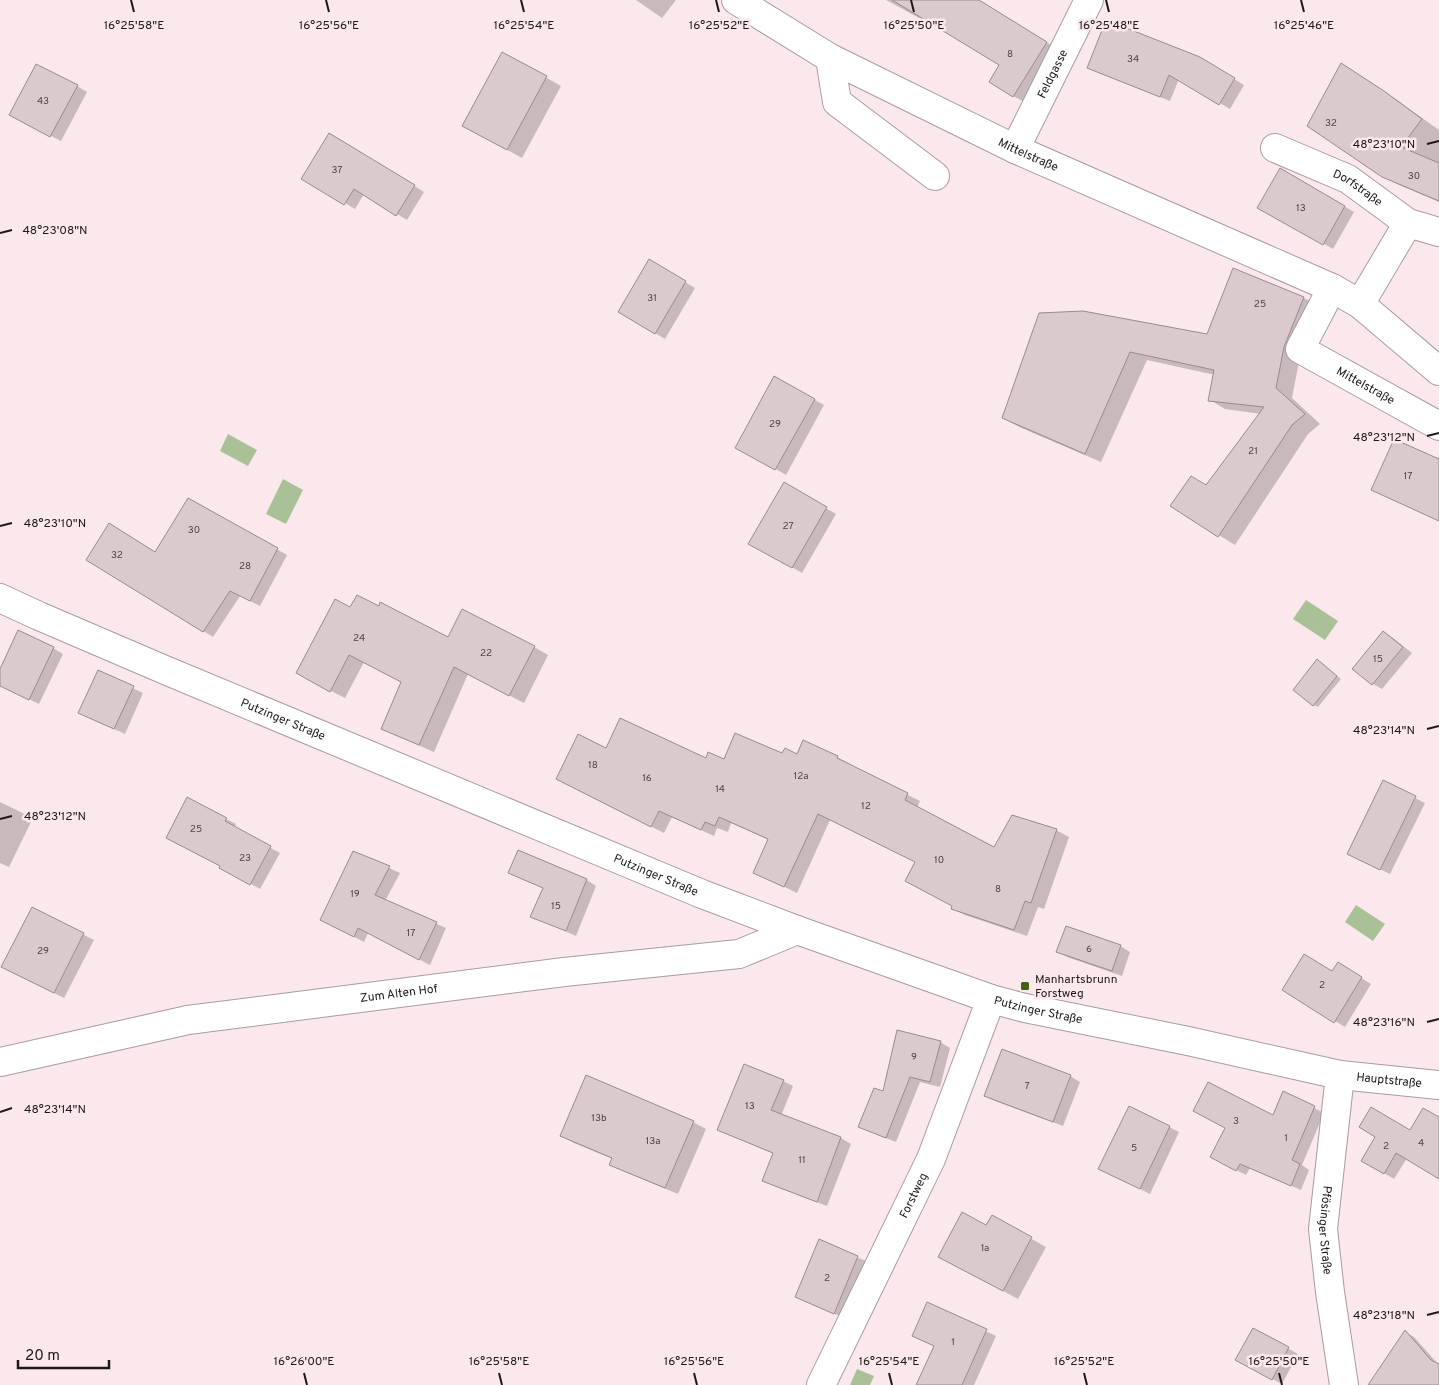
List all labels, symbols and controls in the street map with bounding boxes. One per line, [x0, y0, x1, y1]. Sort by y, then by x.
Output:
text: 16°25'58"E [104, 18, 164, 34]
text: 16°25'56"E [299, 18, 359, 34]
text: 16°25'54"E [493, 18, 555, 34]
text: 16°25'52"E [689, 18, 749, 34]
text: 16°25'50"E [883, 18, 945, 34]
text: 16°25'48"E [1079, 18, 1139, 34]
text: 16°25'46"E [1274, 18, 1334, 34]
street label: Feldgasse [1034, 47, 1072, 101]
house number: 8 [1007, 48, 1013, 61]
house number: 34 [1127, 53, 1139, 66]
house number: 43 [37, 95, 49, 108]
house number: 32 [1325, 117, 1337, 130]
street label: Mittelstraße [995, 135, 1061, 176]
text: 48°23'10"N [1353, 137, 1415, 153]
house number: 37 [331, 164, 343, 177]
street label: Dorfstraße [1330, 166, 1385, 211]
house number: 30 [1408, 170, 1420, 183]
house number: 13 [1296, 202, 1306, 215]
text: 48°23'08"N [22, 223, 88, 239]
house number: 31 [647, 292, 657, 305]
house number: 25 [1254, 298, 1266, 311]
street label: Mittelstraße [1333, 364, 1397, 409]
house number: 29 [769, 418, 781, 431]
text: 48°23'12"N [1353, 430, 1415, 446]
house number: 21 [1248, 445, 1258, 458]
house number: 17 [1404, 470, 1412, 483]
text: 48°23'10"N [24, 516, 86, 532]
house number: 27 [782, 520, 794, 533]
house number: 30 [188, 524, 200, 537]
house number: 32 [111, 549, 123, 562]
house number: 28 [239, 560, 251, 573]
house number: 24 [353, 632, 365, 645]
house number: 22 [480, 647, 492, 660]
house number: 15 [1373, 653, 1383, 666]
street label: Putzinger Straße [238, 695, 328, 745]
text: 48°23'14"N [1353, 723, 1415, 739]
house number: 18 [588, 759, 598, 772]
house number: 12a [793, 770, 809, 783]
house number: 16 [642, 772, 652, 785]
house number: 14 [715, 783, 725, 796]
house number: 12 [861, 800, 871, 813]
text: 48°23'12"N [24, 809, 86, 825]
house number: 25 [190, 823, 202, 836]
street label: Putzinger Straße [611, 851, 700, 901]
house number: 23 [239, 852, 251, 865]
house number: 10 [934, 854, 944, 867]
house number: 8 [995, 883, 1001, 896]
house number: 19 [350, 888, 360, 901]
house number: 15 [551, 900, 561, 913]
house number: 17 [407, 927, 415, 940]
house number: 6 [1086, 943, 1092, 956]
house number: 29 [37, 945, 49, 958]
place label: Manhartsbrunn Forstweg [1035, 972, 1117, 1002]
house number: 2 [1319, 979, 1325, 992]
marker: Manhartsbrunn Forstweg [1019, 980, 1031, 992]
street label: Zum Alten Hof [359, 981, 439, 1007]
street label: Putzinger Straße [992, 993, 1084, 1028]
text: 48°23'16"N [1353, 1015, 1415, 1031]
house number: 9 [911, 1051, 917, 1064]
street label: Hauptstraße [1356, 1070, 1423, 1092]
house number: 7 [1024, 1080, 1030, 1093]
house number: 13 [745, 1100, 755, 1113]
text: 48°23'14"N [24, 1102, 86, 1118]
house number: 13b [591, 1112, 607, 1125]
house number: 3 [1233, 1115, 1239, 1128]
house number: 1 [1284, 1132, 1288, 1145]
house number: 13a [645, 1135, 661, 1148]
house number: 4 [1418, 1137, 1424, 1150]
house number: 2 [1383, 1140, 1389, 1153]
house number: 5 [1131, 1142, 1137, 1155]
house number: 11 [798, 1154, 806, 1167]
street label: Forstweg [896, 1170, 932, 1221]
street label: Pfösinger Straße [1314, 1185, 1335, 1275]
house number: 1a [981, 1242, 989, 1255]
house number: 2 [824, 1272, 830, 1285]
text: 48°23'18"N [1353, 1308, 1415, 1324]
house number: 1 [951, 1336, 955, 1349]
scale bar [18, 1338, 109, 1370]
text: 20 m [25, 1347, 60, 1366]
text: 16°26'00"E [274, 1354, 334, 1370]
text: 16°25'58"E [469, 1354, 529, 1370]
text: 16°25'56"E [664, 1354, 724, 1370]
text: 16°25'54"E [858, 1354, 920, 1370]
text: 16°25'52"E [1054, 1354, 1114, 1370]
text: 16°25'50"E [1248, 1354, 1310, 1370]

